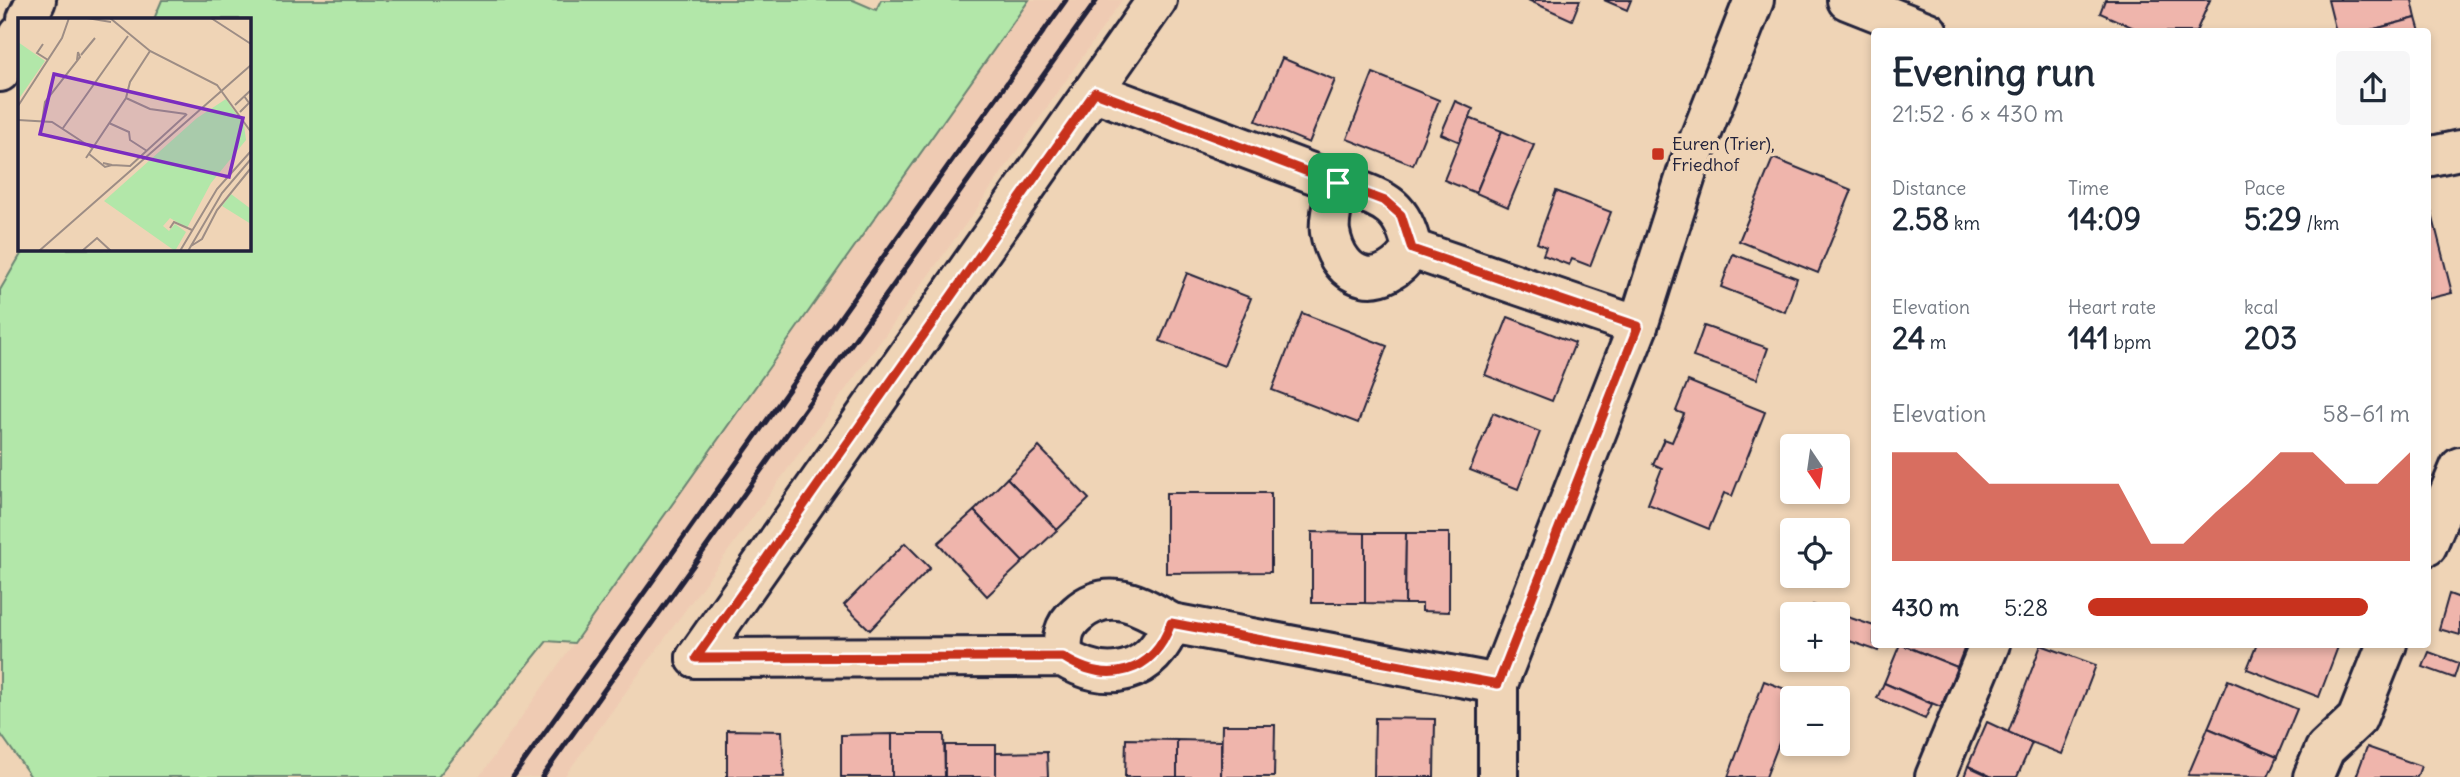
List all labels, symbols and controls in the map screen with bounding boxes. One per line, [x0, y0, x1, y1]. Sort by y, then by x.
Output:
inset map [18, 18, 250, 250]
text: Evening run [1892, 49, 2095, 96]
button: share [2336, 51, 2410, 125]
text: 21:52 · 6 × 430 m [1892, 99, 2064, 128]
place label: Euren (Trier), Friedhof [1672, 132, 1775, 176]
marker: Euren (Trier), Friedhof [1650, 146, 1666, 162]
pin [1308, 153, 1368, 213]
icon: arrive [1319, 164, 1357, 202]
text: Distance [1892, 176, 1966, 200]
text: Time [2068, 176, 2109, 200]
text: Pace [2244, 176, 2285, 200]
text: 2.58 [1892, 200, 1949, 238]
text: 14:09 [2068, 200, 2141, 238]
text: 5:29 [2244, 200, 2302, 238]
text: km [1949, 211, 1980, 235]
text: /km [2302, 211, 2340, 235]
text: Elevation [1892, 295, 1970, 319]
text: Heart rate [2068, 295, 2156, 319]
text: kcal [2244, 295, 2278, 319]
text: 24 [1892, 319, 1925, 357]
text: 141 [2068, 319, 2109, 357]
text: 203 [2244, 319, 2297, 357]
text: m [1925, 330, 1947, 354]
text: bpm [2109, 330, 2151, 354]
text: Elevation [1892, 399, 1986, 428]
text: 58–61 m [2322, 399, 2410, 428]
north arrow [1780, 434, 1850, 504]
map controls [1780, 434, 1850, 756]
button: locate [1780, 518, 1850, 588]
text: 430 m [1892, 593, 1959, 622]
text: 5:28 [2004, 593, 2048, 622]
button: + [1780, 602, 1850, 672]
button: − [1780, 686, 1850, 756]

